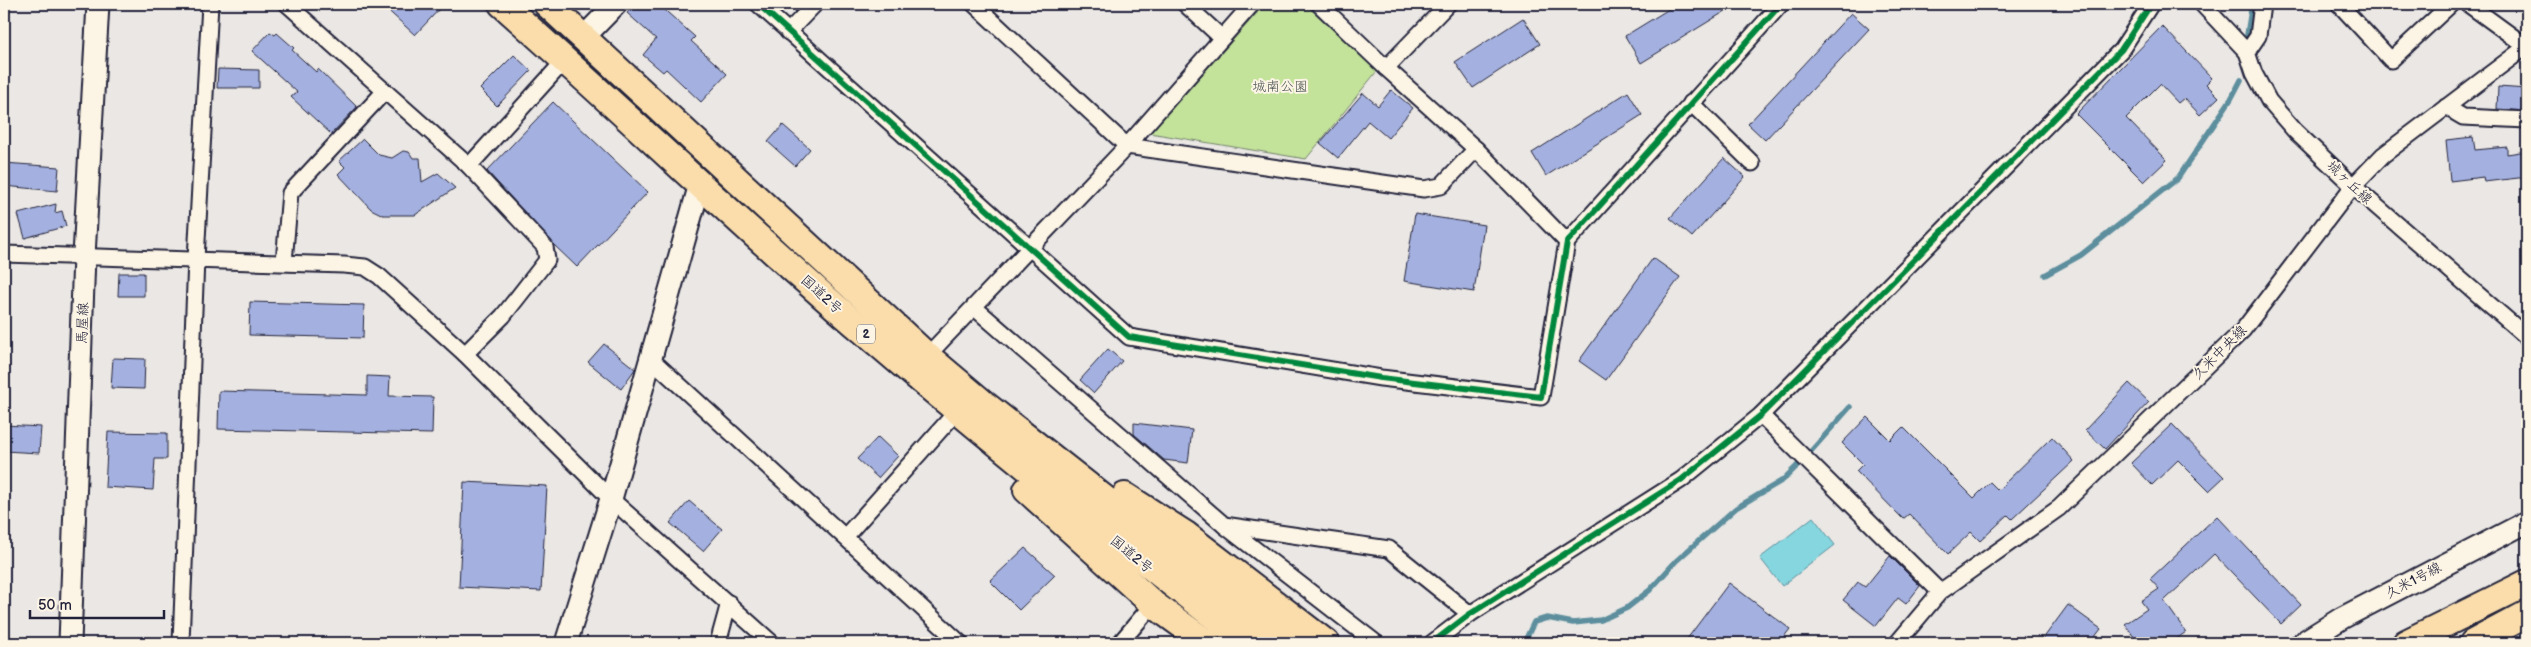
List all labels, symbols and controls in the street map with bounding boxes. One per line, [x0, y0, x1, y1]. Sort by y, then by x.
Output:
park label: 城南公園 [1252, 78, 1308, 95]
street label: 城ヶ丘線 [2323, 157, 2376, 208]
street label: 国道2号 [797, 271, 846, 318]
street label: 馬屋線 [73, 302, 92, 344]
street label: 久米中央線 [2189, 322, 2250, 383]
road number: 2 [857, 324, 875, 344]
street label: 国道2号 [1107, 532, 1157, 577]
street label: 久米1号線 [2382, 559, 2444, 602]
scale bar [30, 587, 164, 619]
text: 50 m [38, 596, 72, 615]

